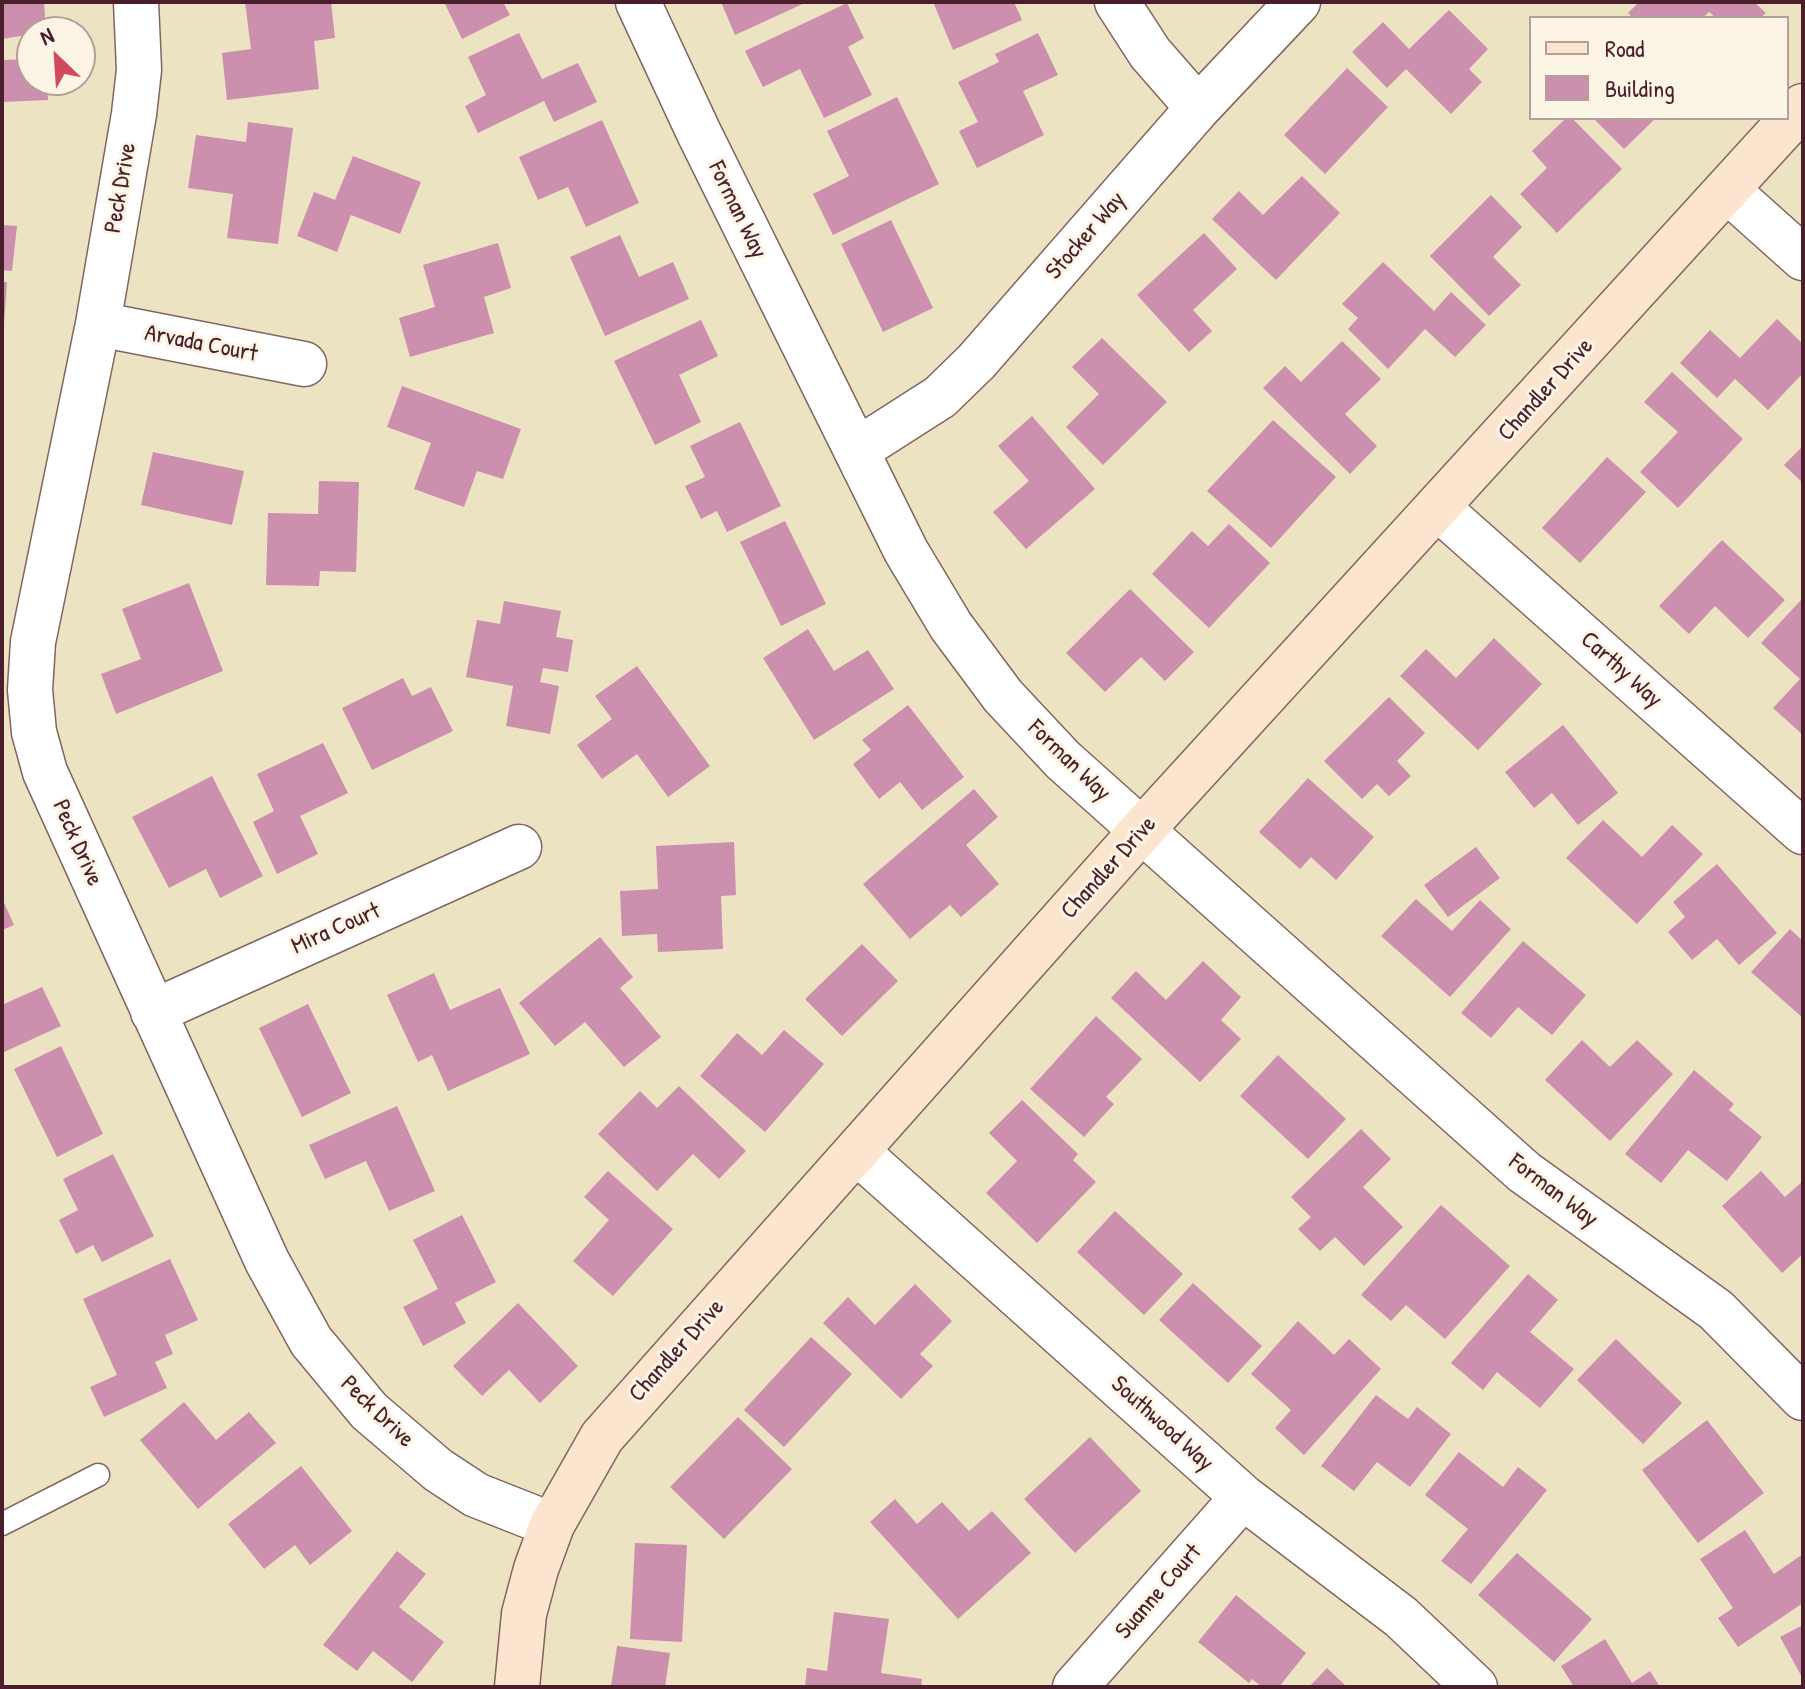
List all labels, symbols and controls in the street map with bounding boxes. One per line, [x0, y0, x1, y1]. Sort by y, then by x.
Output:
north arrow [16, 16, 96, 96]
legend [1529, 16, 1789, 120]
text: N [35, 20, 58, 52]
text: Road [1605, 32, 1644, 64]
text: Building [1605, 72, 1675, 104]
street label: Peck Drive [99, 141, 143, 235]
street label: Forman Way [701, 157, 773, 263]
street label: Stocker Way [1040, 186, 1132, 286]
street label: Arvada Court [142, 319, 260, 369]
street label: Chandler Drive [1492, 333, 1600, 447]
street label: Carthy Way [1574, 626, 1668, 714]
street label: Forman Way [1021, 714, 1117, 808]
street label: Peck Drive [45, 796, 109, 890]
street label: Chandler Drive [1055, 811, 1163, 925]
street label: Mira Court [287, 897, 385, 961]
street label: Forman Way [1503, 1148, 1603, 1234]
street label: Chandler Drive [623, 1294, 731, 1408]
street label: Peck Drive [334, 1370, 420, 1454]
street label: Southwood Way [1105, 1370, 1219, 1478]
street label: Suanne Court [1110, 1539, 1208, 1645]

